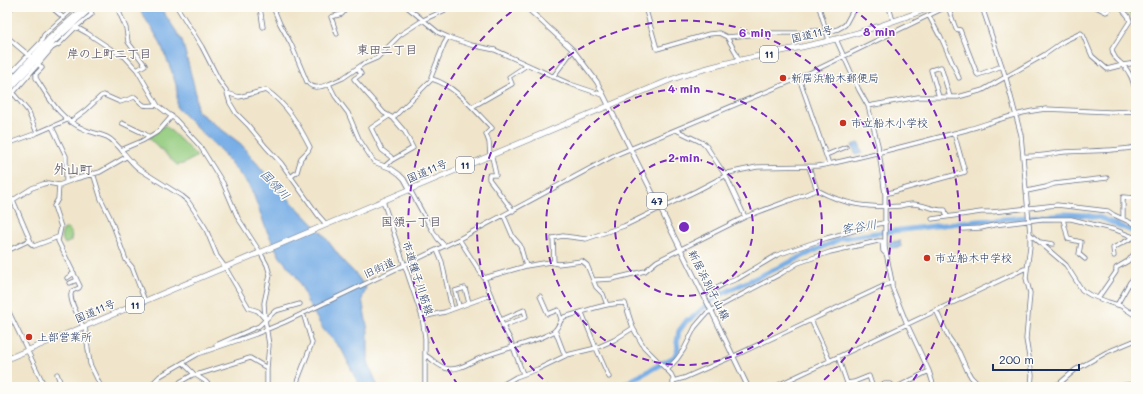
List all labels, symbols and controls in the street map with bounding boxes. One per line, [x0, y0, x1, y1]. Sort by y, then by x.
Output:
street label: 国道11号 [789, 21, 834, 46]
text: 8 min [863, 23, 895, 39]
text: 6 min [739, 24, 771, 40]
district label: 東田二丁目 [357, 41, 417, 57]
district label: 岸の上町二丁目 [67, 45, 151, 61]
road number: 11 [760, 46, 778, 62]
place label: 新居浜船木郵便局 [791, 70, 879, 85]
marker: 新居浜船木郵便局 [778, 73, 788, 83]
text: 4 min [668, 80, 700, 96]
place label: 市立船木小学校 [851, 115, 928, 130]
marker: 市立船木小学校 [838, 118, 848, 128]
text: 2 min [668, 149, 700, 165]
street label: 国道11号 [404, 155, 449, 186]
road number: 11 [456, 157, 474, 173]
district label: 外山町 [53, 160, 93, 177]
water label: 国領川 [258, 166, 294, 203]
road number: 47 [647, 193, 667, 209]
district label: 国領一丁目 [381, 213, 441, 229]
water label: 客谷川 [840, 215, 878, 237]
centre of rings [677, 220, 691, 234]
street label: 市道種子川筋線 [399, 239, 438, 317]
street label: 新居浜別子山線 [685, 247, 734, 322]
place label: 市立船木中学校 [935, 250, 1012, 265]
marker: 市立船木中学校 [922, 253, 932, 263]
street label: 旧街道 [361, 254, 397, 281]
street label: 国道11号 [72, 295, 117, 326]
road number: 11 [126, 297, 144, 313]
place label: 上部営業所 [37, 329, 92, 344]
marker: 上部営業所 [24, 332, 34, 342]
scale bar [993, 346, 1079, 372]
text: 200 m [999, 351, 1034, 367]

